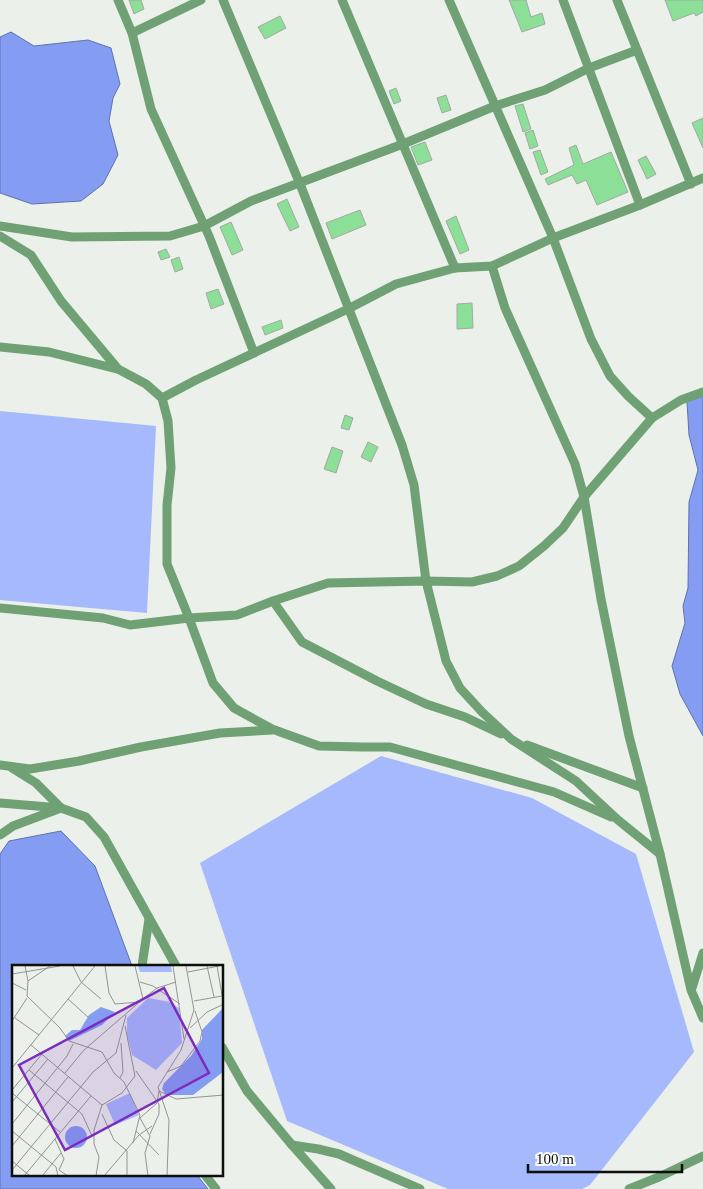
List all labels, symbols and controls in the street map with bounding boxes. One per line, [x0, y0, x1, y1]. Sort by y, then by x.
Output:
inset map [12, 965, 224, 1176]
scale bar [528, 1142, 682, 1174]
text: 100 m [536, 1151, 574, 1167]

